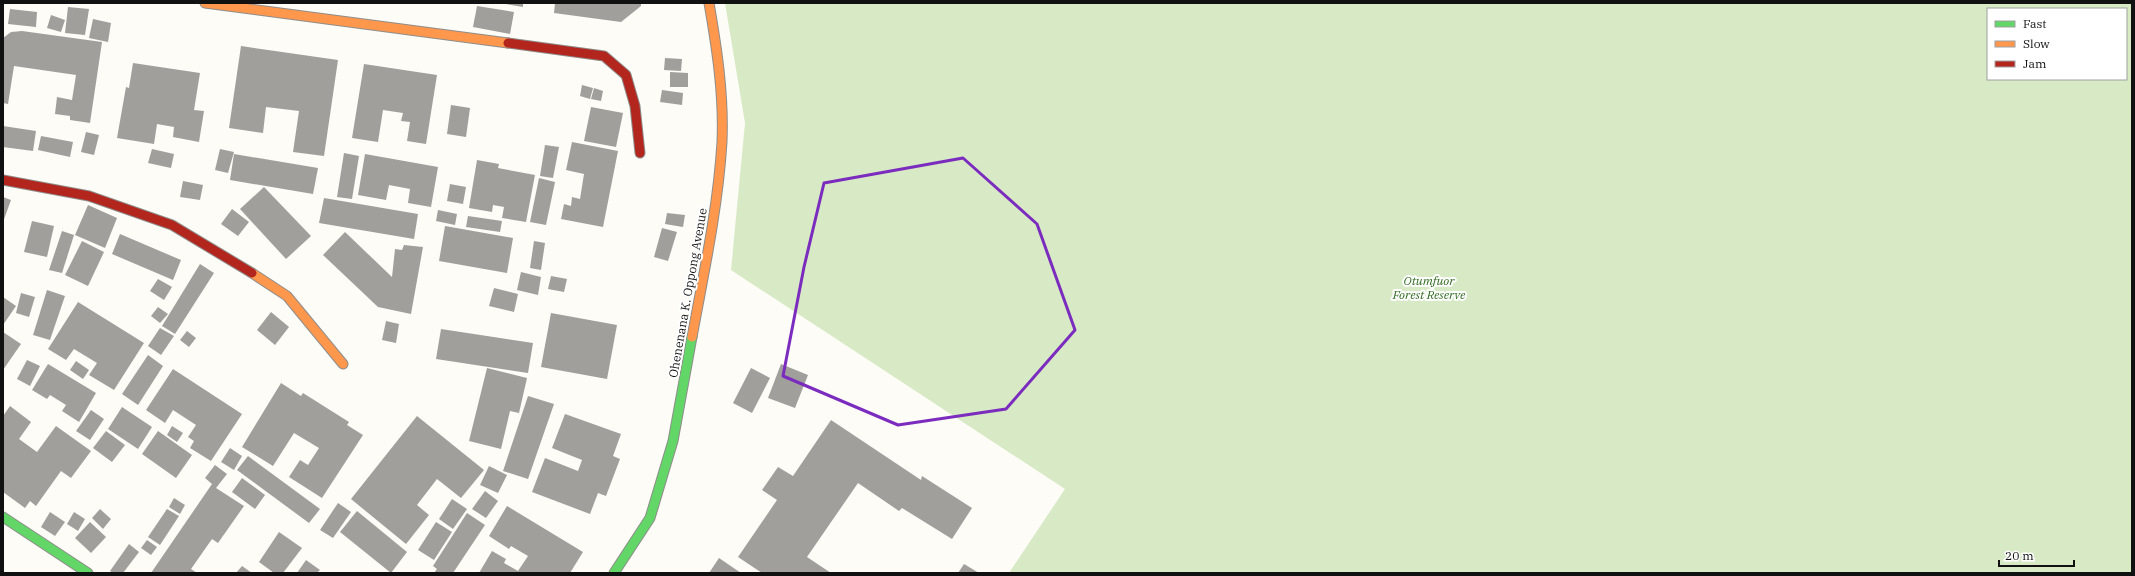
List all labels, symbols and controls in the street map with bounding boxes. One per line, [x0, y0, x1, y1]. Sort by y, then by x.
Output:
legend [1987, 8, 2127, 80]
text: Fast [2023, 16, 2047, 31]
text: Slow [2023, 36, 2050, 51]
text: Jam [2023, 56, 2047, 71]
street label: Ohenenana K. Oppong Avenue [665, 207, 710, 379]
park label: Otumfuor Forest Reserve [1392, 273, 1466, 302]
scale bar [1999, 542, 2074, 568]
text: 20 m [2005, 548, 2034, 563]

